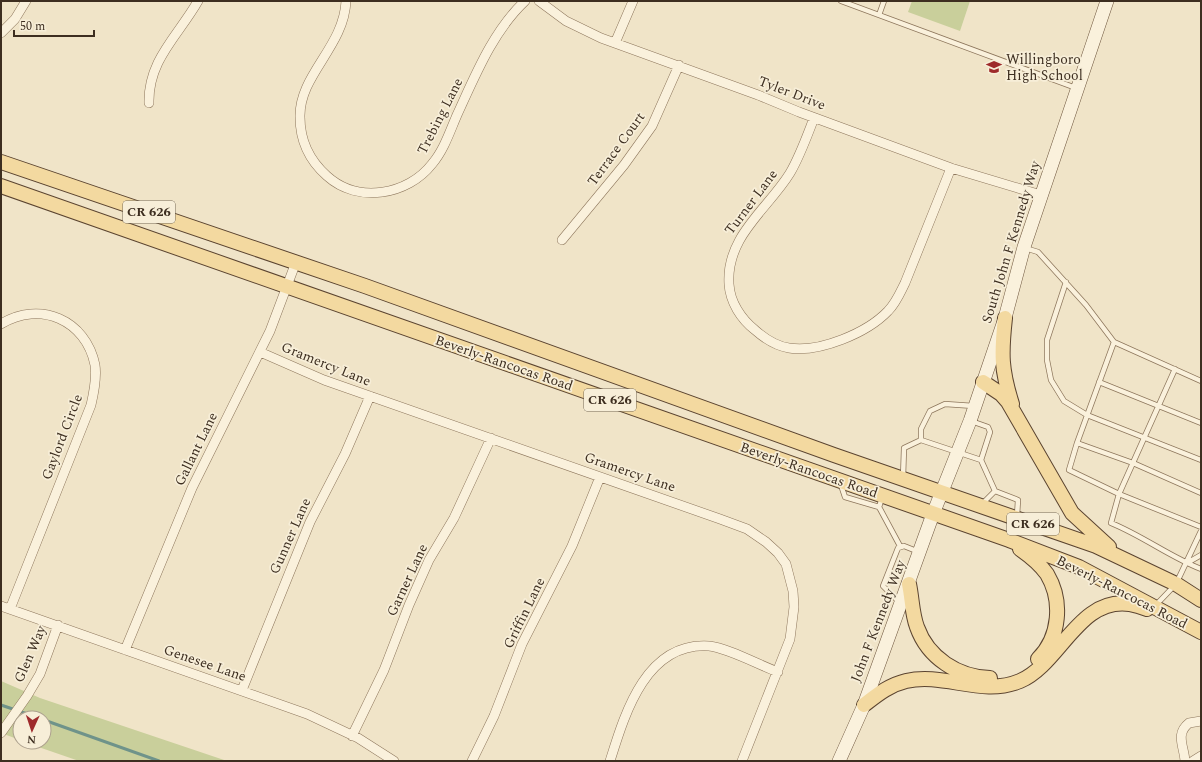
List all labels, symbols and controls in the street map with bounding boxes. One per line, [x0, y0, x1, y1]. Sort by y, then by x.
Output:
scale bar [14, 12, 94, 38]
text: 50 m [20, 17, 45, 36]
place label: Willingboro High School [1006, 49, 1083, 86]
school or university icon: Willingboro High School [985, 58, 1003, 76]
street label: Tyler Drive [755, 71, 829, 115]
street label: Trebing Lane [412, 74, 468, 158]
street label: Terrace Court [582, 108, 650, 190]
street label: South John F Kennedy Way [976, 157, 1046, 326]
street label: Turner Lane [719, 165, 783, 239]
road number: CR 626 [123, 201, 175, 223]
street label: Beverly-Rancocas Road [432, 330, 576, 397]
street label: Gramercy Lane [278, 336, 374, 392]
road number: CR 626 [584, 389, 636, 411]
street label: Gaylord Circle [36, 391, 88, 483]
street label: Gallant Lane [169, 408, 223, 489]
street label: Beverly-Rancocas Road [737, 437, 881, 504]
street label: Gramercy Lane [582, 447, 679, 497]
street label: Gunner Lane [264, 494, 316, 577]
road number: CR 626 [1007, 513, 1059, 535]
street label: Garner Lane [381, 540, 433, 620]
street label: Beverly-Rancocas Road [1053, 550, 1191, 634]
street label: John F Kennedy Way [845, 556, 911, 685]
street label: Griffin Lane [498, 574, 550, 652]
street label: Glen Way [9, 621, 52, 686]
street label: Genesee Lane [161, 639, 249, 687]
north arrow [12, 710, 52, 750]
text: N [27, 731, 36, 748]

